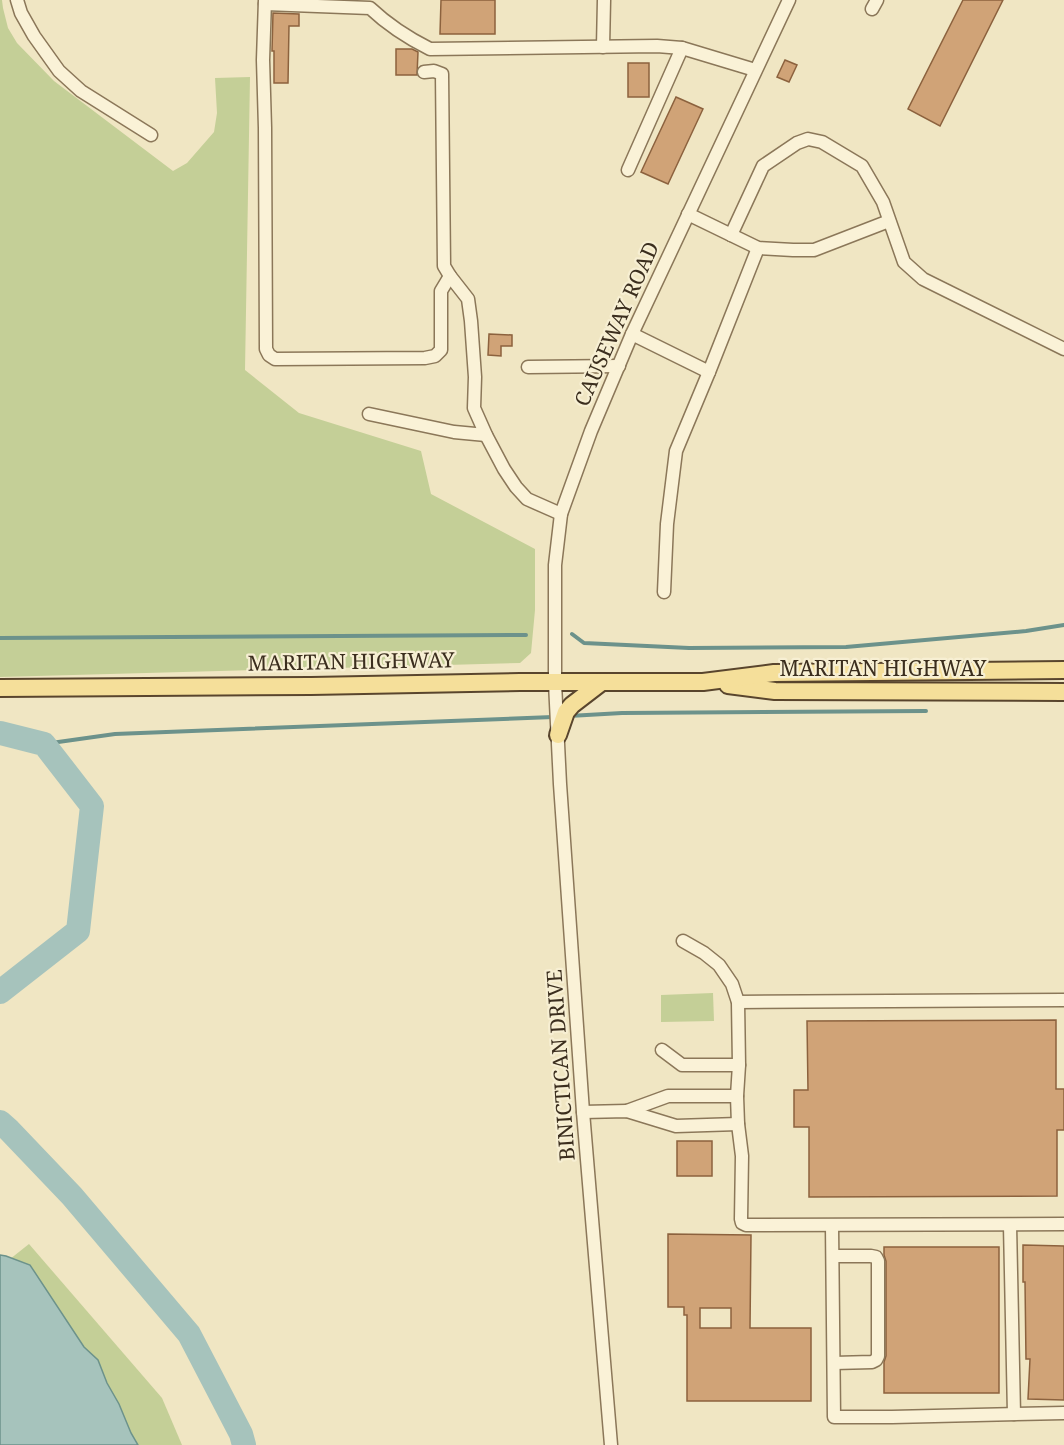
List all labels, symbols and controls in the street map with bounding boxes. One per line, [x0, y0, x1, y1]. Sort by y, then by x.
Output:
street label: CAUSEWAY ROAD [567, 237, 665, 410]
street label: MARITAN HIGHWAY [247, 645, 456, 677]
street label: MARITAN HIGHWAY [780, 654, 987, 682]
street label: BINICTICAN DRIVE [539, 968, 581, 1162]

